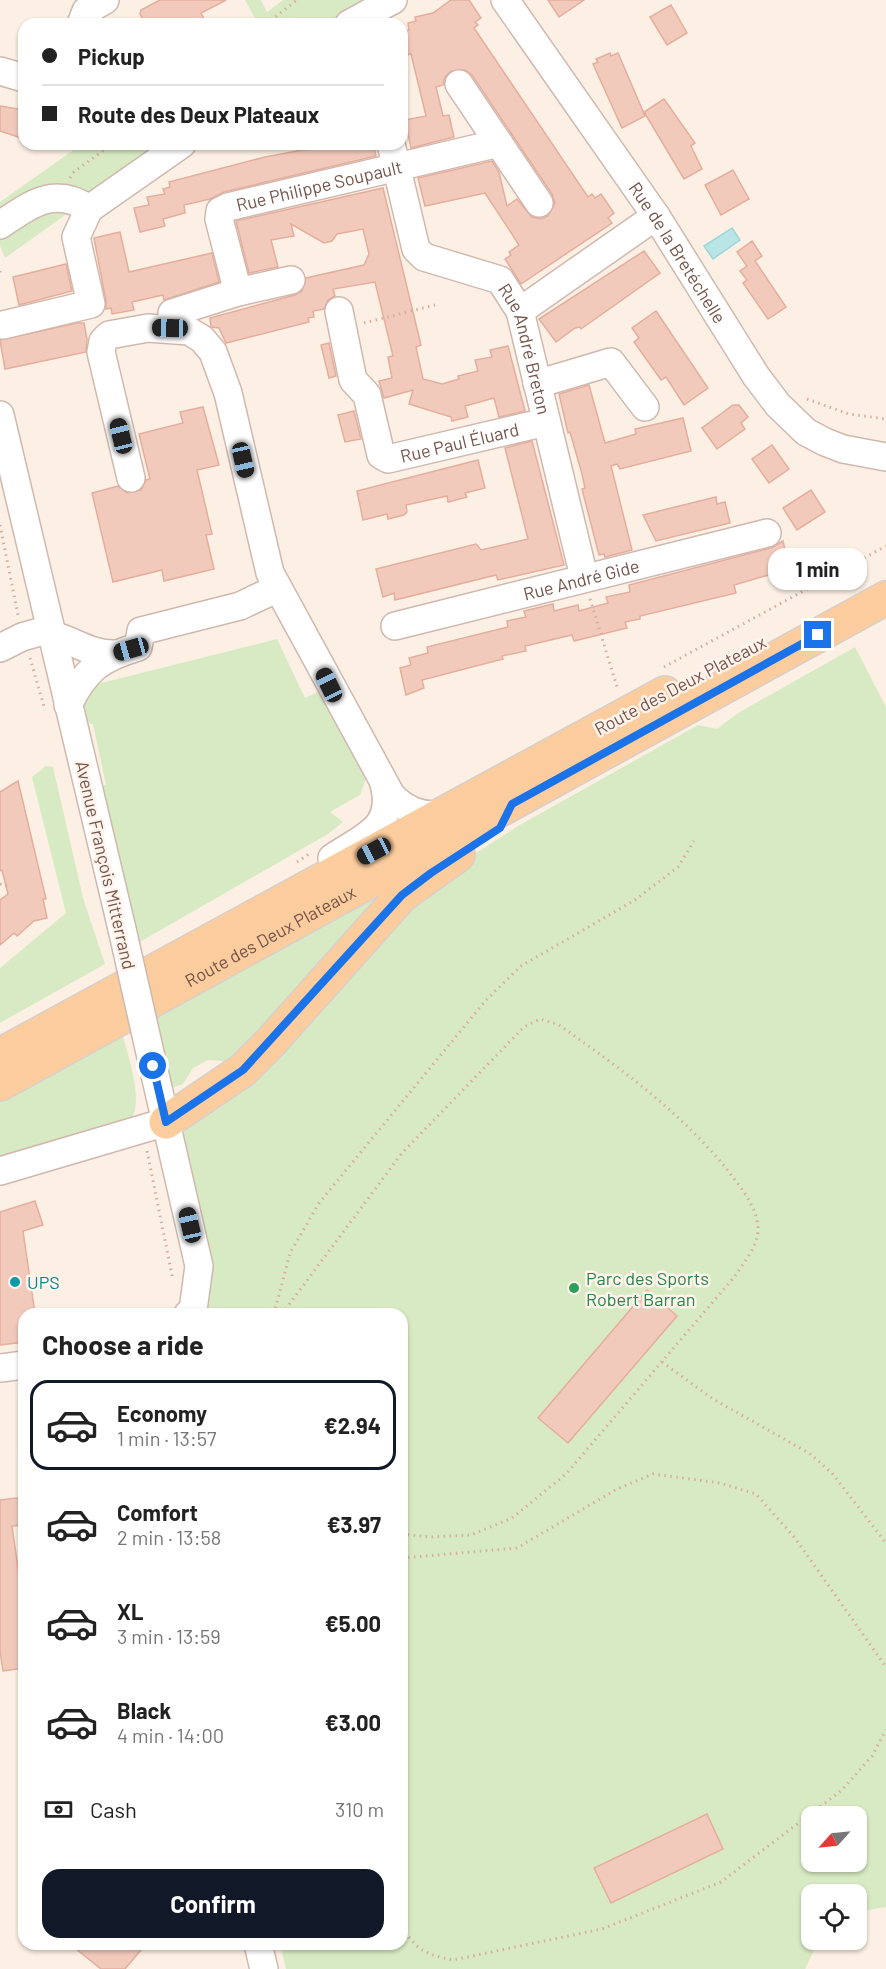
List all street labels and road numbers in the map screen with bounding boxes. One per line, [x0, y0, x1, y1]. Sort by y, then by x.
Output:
street label: Rue Philippe Soupault [234, 155, 404, 216]
street label: Rue de la Bretéchelle [624, 177, 731, 327]
street label: Rue André Breton [494, 279, 555, 417]
street label: Rue Paul Éluard [398, 418, 521, 467]
street label: Rue André Gide [521, 554, 642, 605]
street label: Route des Deux Plateaux [590, 630, 770, 740]
street label: Avenue François Mitterrand [71, 758, 141, 972]
street label: Route des Deux Plateaux [181, 880, 360, 992]

